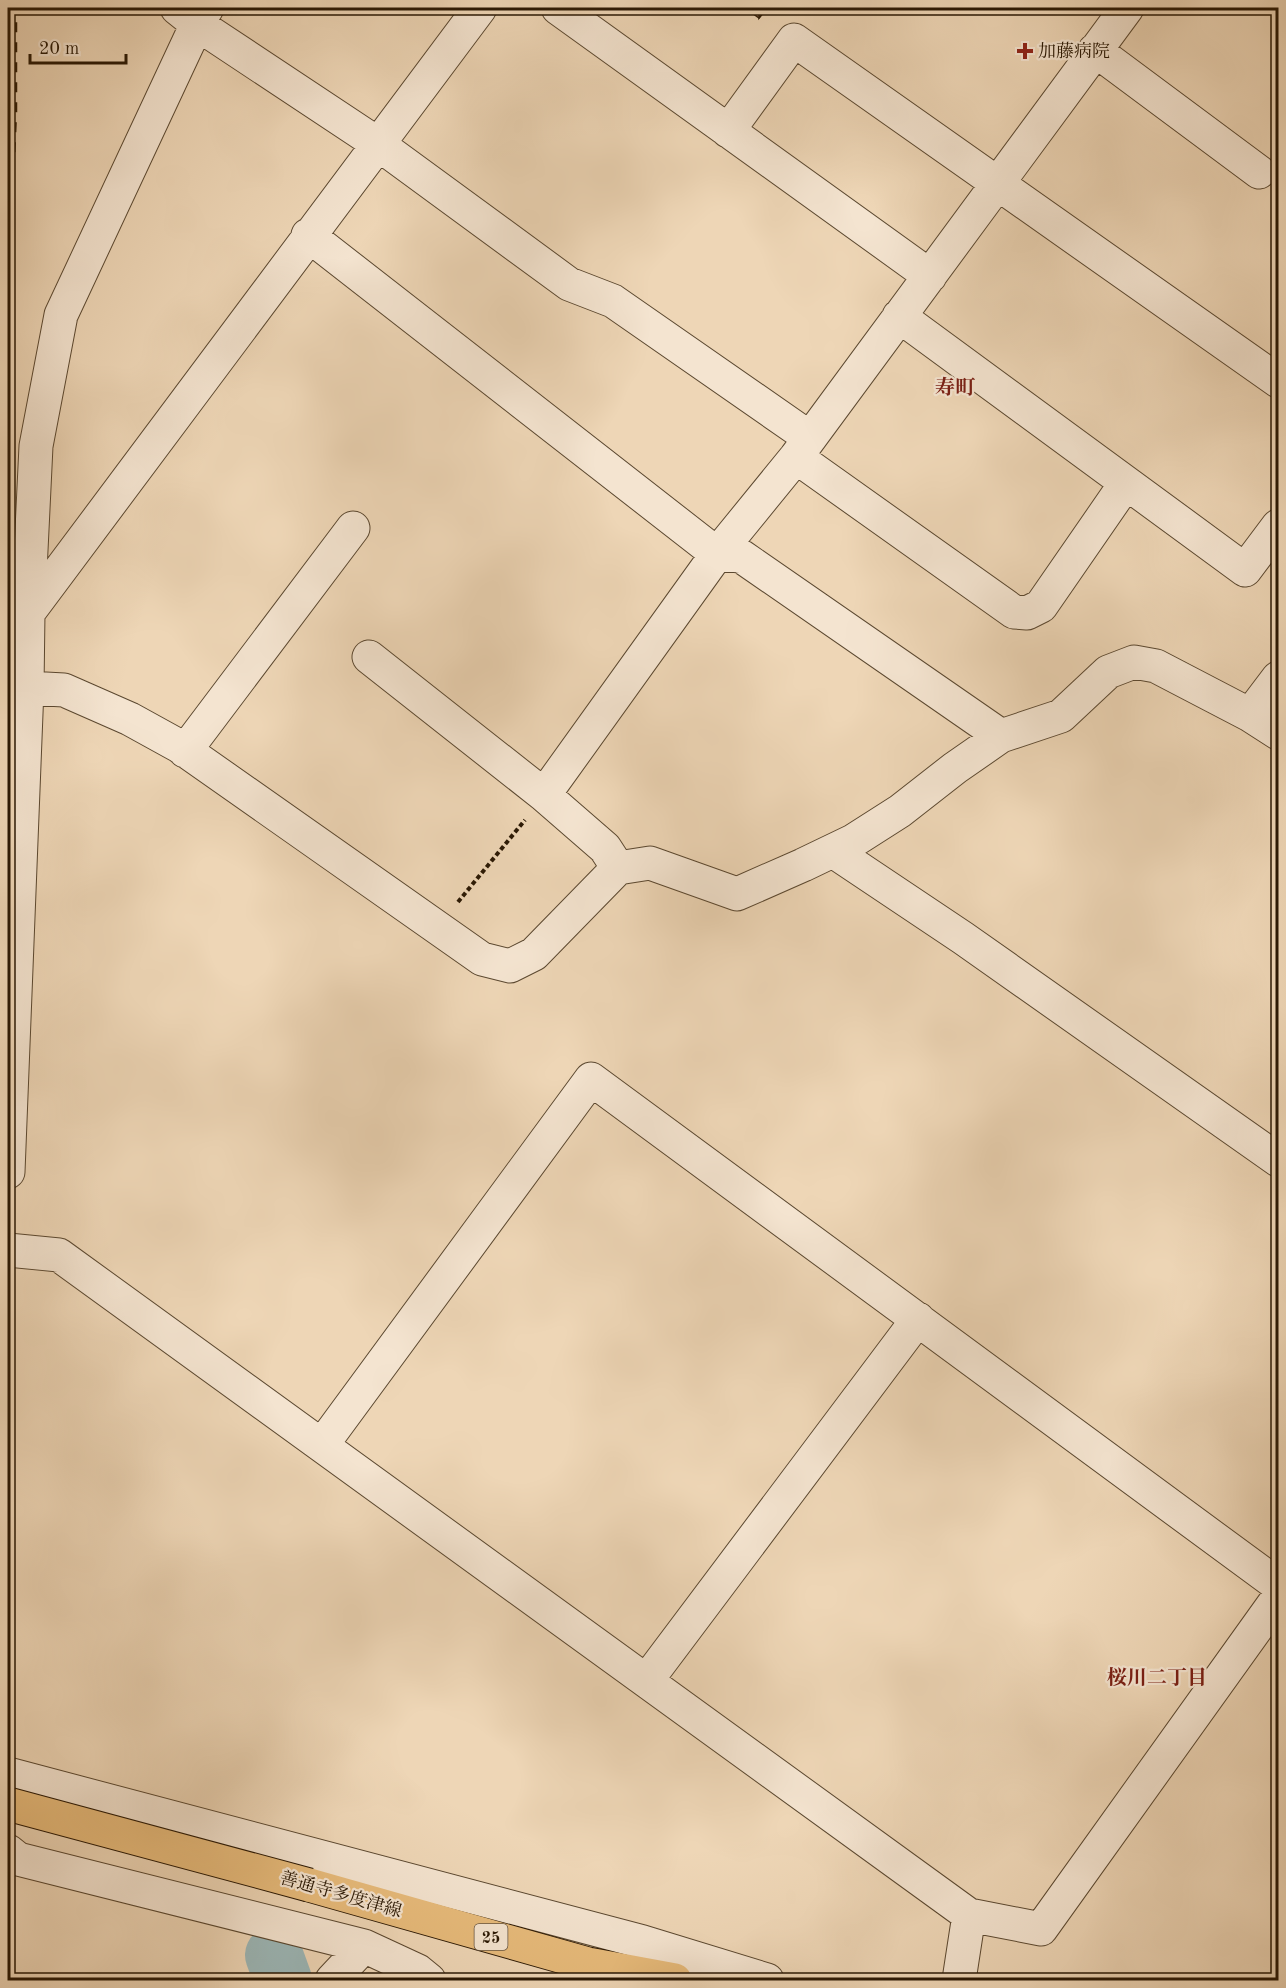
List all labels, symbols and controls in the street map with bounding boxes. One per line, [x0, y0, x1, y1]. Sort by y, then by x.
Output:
scale bar [30, 27, 126, 65]
text: 20 m [39, 40, 79, 58]
place label: 加藤病院 [1038, 41, 1110, 61]
marker: 加藤病院 [1016, 42, 1034, 60]
district label: 寿町 [935, 376, 976, 399]
district label: 桜川二丁目 [1107, 1667, 1207, 1689]
street label: 善通寺多度津線 [278, 1867, 404, 1921]
road number: 25 [474, 1924, 508, 1950]

